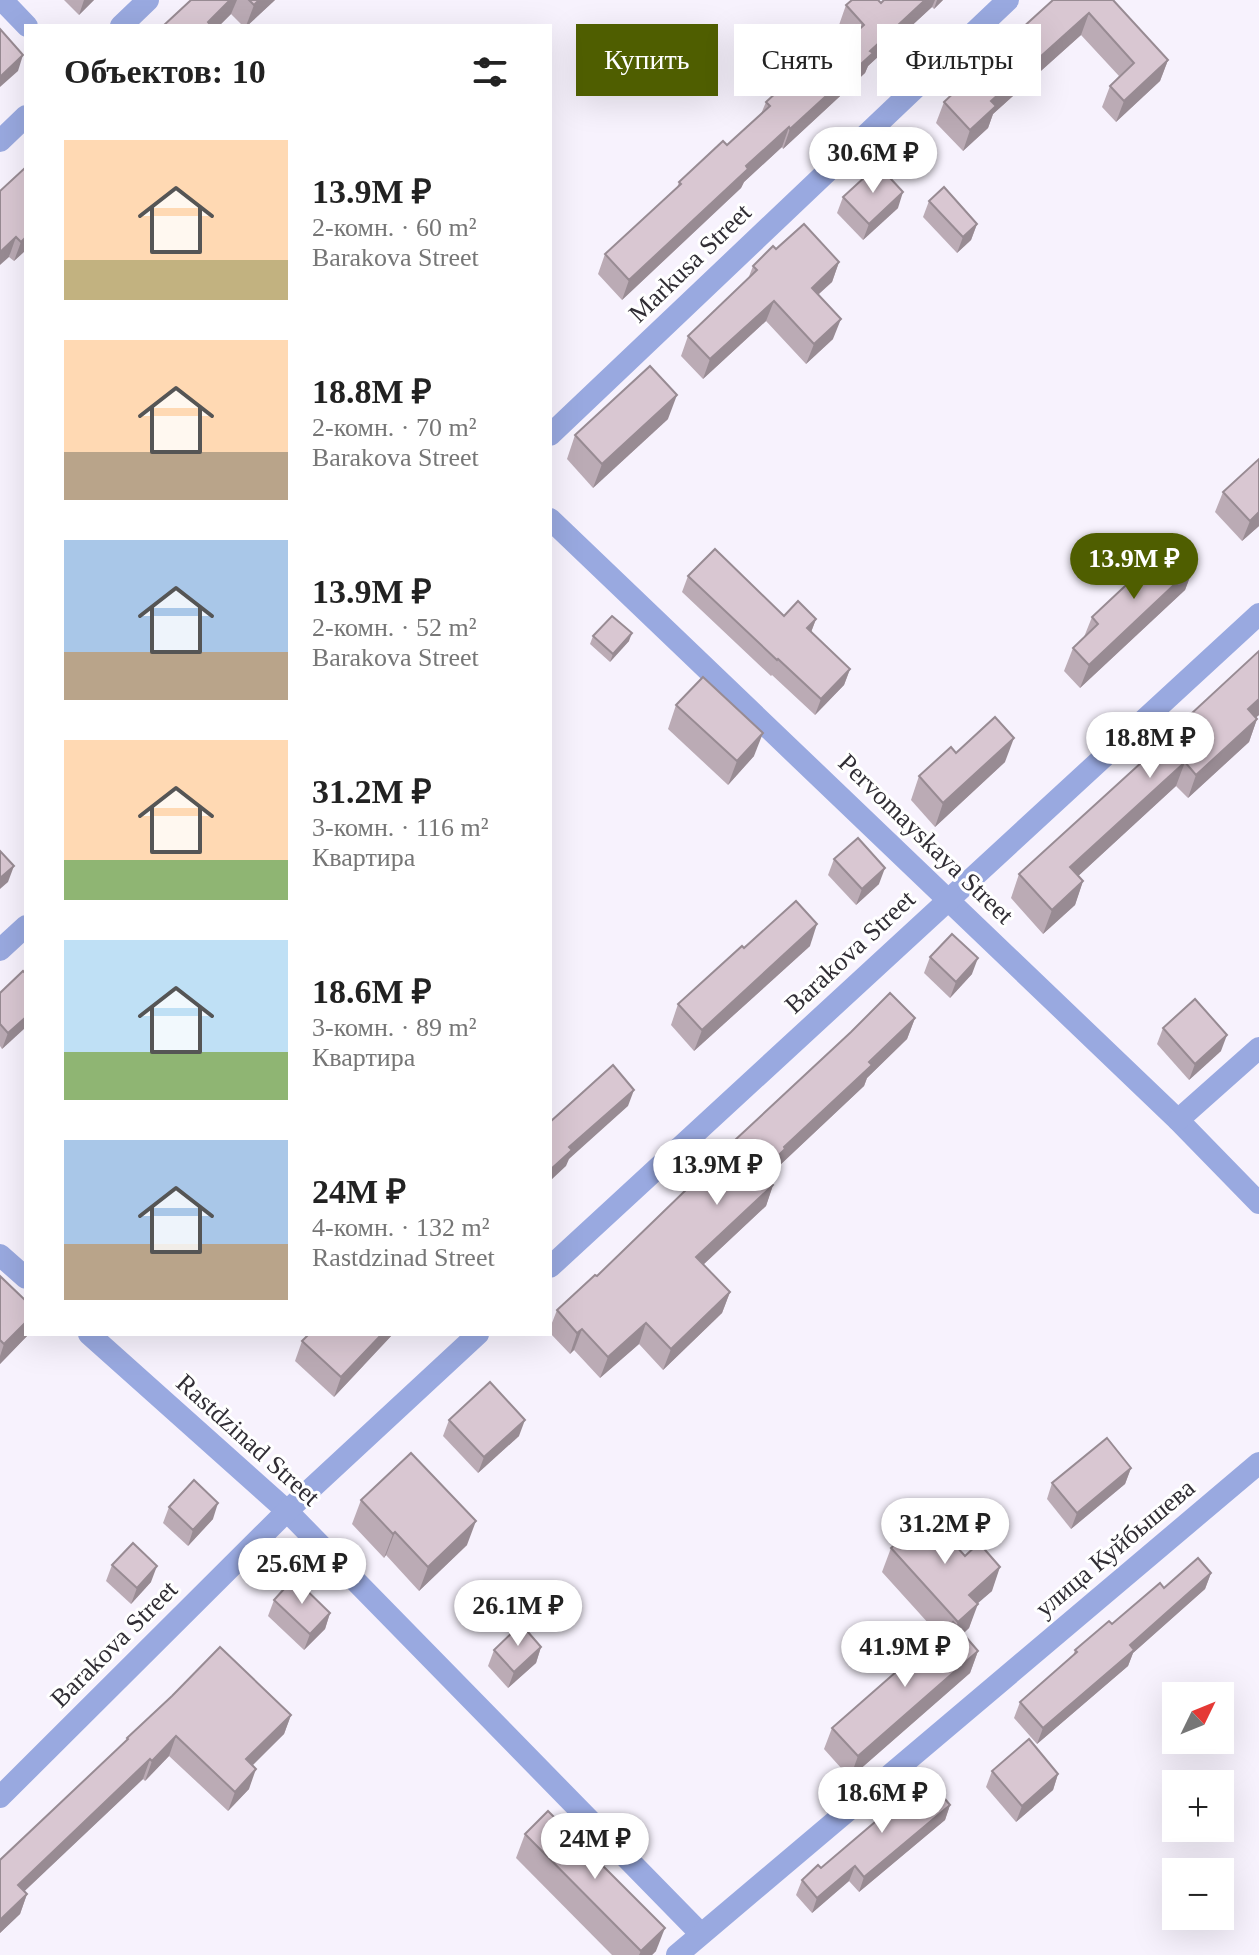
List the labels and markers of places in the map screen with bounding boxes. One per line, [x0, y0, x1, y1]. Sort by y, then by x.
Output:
pin: 30.6M ₽ [799, 127, 947, 195]
pin: 13.9M ₽ [1060, 533, 1208, 601]
pin: 18.8M ₽ [1076, 712, 1224, 780]
pin: 13.9M ₽ [643, 1139, 791, 1207]
pin: 31.2M ₽ [871, 1498, 1019, 1566]
pin: 25.6M ₽ [228, 1538, 376, 1606]
pin: 26.1M ₽ [444, 1580, 592, 1648]
pin: 41.9M ₽ [831, 1621, 979, 1689]
pin: 18.6M ₽ [808, 1767, 956, 1835]
pin: 24M ₽ [539, 1813, 651, 1881]

